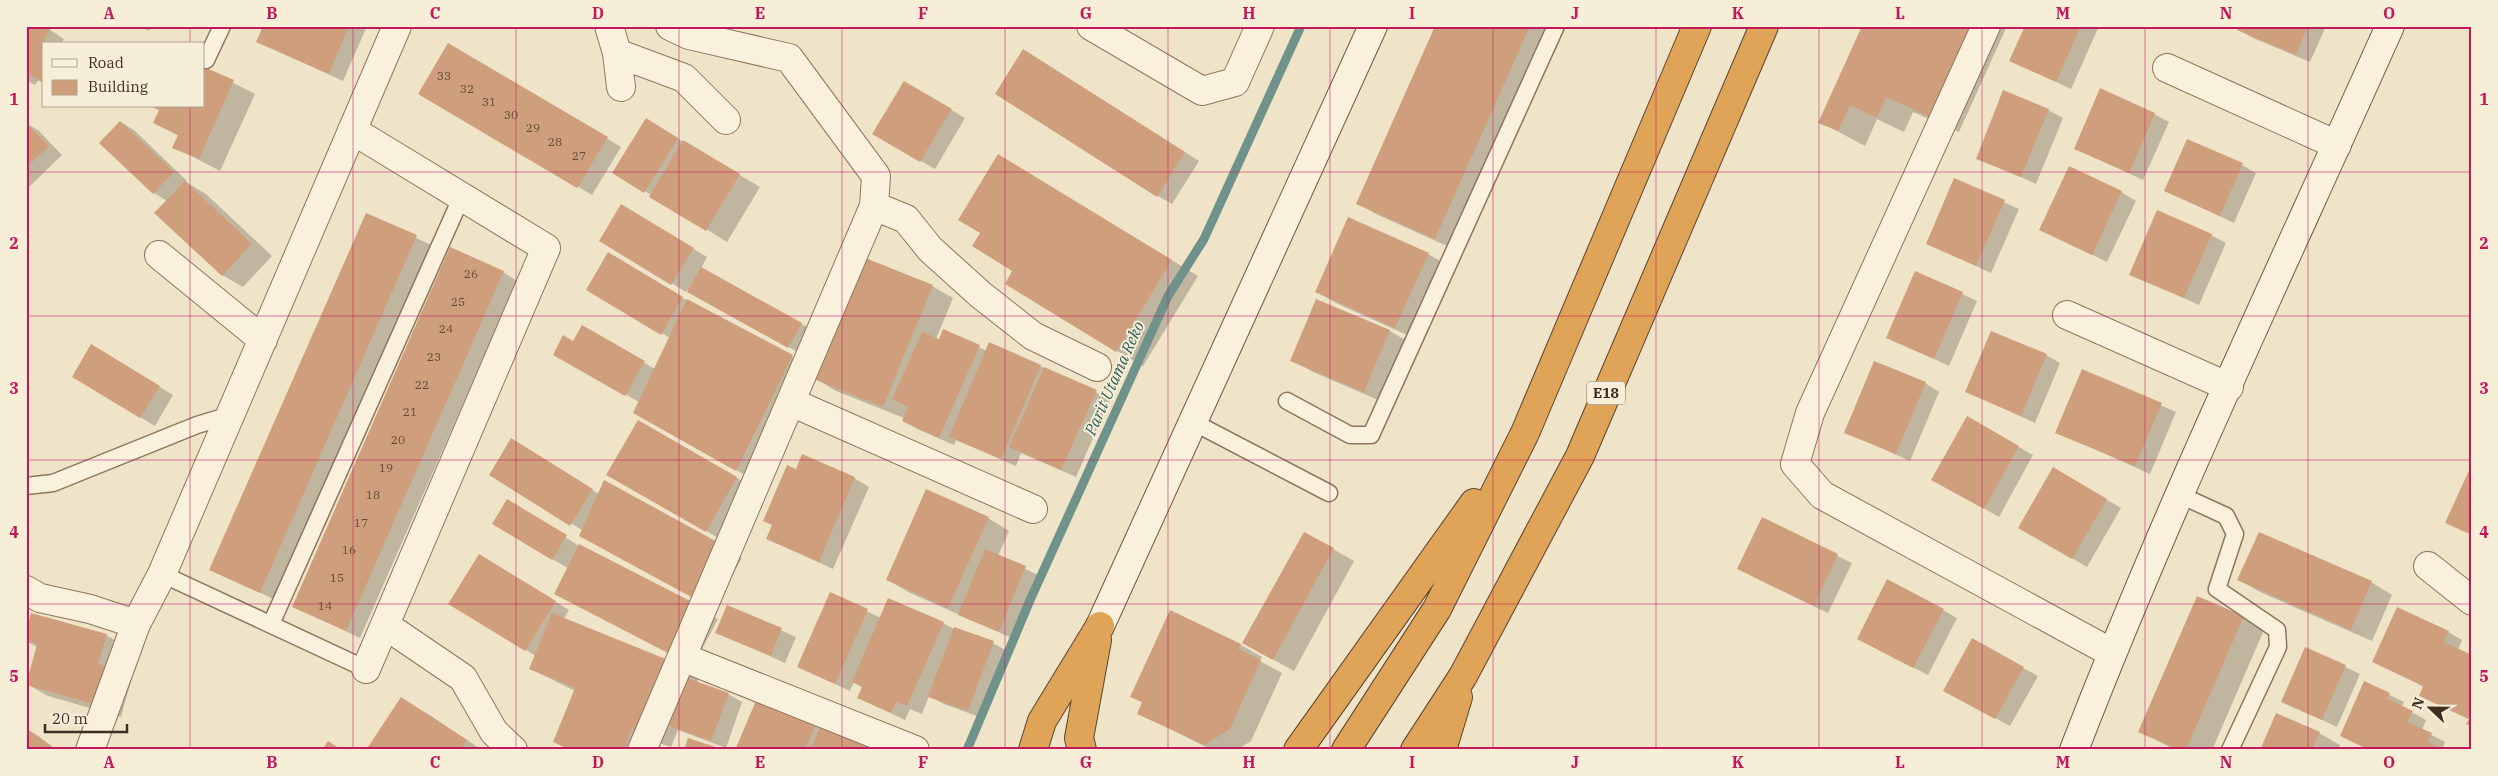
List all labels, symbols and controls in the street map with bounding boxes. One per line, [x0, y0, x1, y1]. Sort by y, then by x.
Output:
text: A [103, 3, 115, 23]
text: B [266, 3, 278, 23]
text: C [430, 3, 440, 23]
text: D [592, 3, 604, 23]
text: E [755, 3, 765, 23]
text: F [918, 3, 928, 23]
text: G [1080, 3, 1092, 23]
text: H [1243, 3, 1256, 23]
text: I [1409, 3, 1415, 23]
text: J [1571, 3, 1579, 23]
text: K [1732, 3, 1745, 23]
text: L [1895, 3, 1905, 23]
text: M [2056, 3, 2070, 23]
text: N [2220, 3, 2232, 23]
text: O [2383, 3, 2395, 23]
legend [42, 42, 205, 108]
text: Road [88, 53, 124, 72]
house number: 33 [437, 68, 451, 83]
text: Building [88, 77, 148, 96]
house number: 32 [460, 81, 474, 96]
text: 1 [9, 89, 19, 109]
text: 1 [2479, 89, 2489, 109]
house number: 31 [482, 94, 496, 109]
house number: 30 [504, 107, 518, 122]
house number: 29 [526, 120, 540, 135]
house number: 28 [548, 134, 562, 149]
house number: 27 [572, 148, 586, 163]
text: 2 [9, 233, 19, 253]
text: 2 [2479, 233, 2489, 253]
house number: 26 [464, 266, 478, 281]
house number: 25 [451, 294, 465, 309]
water label: Parit Utama Reko [1080, 318, 1148, 439]
house number: 24 [439, 321, 453, 336]
house number: 23 [427, 349, 441, 364]
house number: 22 [415, 377, 429, 392]
text: 3 [9, 378, 19, 398]
text: 3 [2479, 378, 2489, 398]
road number: E18 [1587, 382, 1625, 404]
house number: 21 [403, 404, 417, 419]
house number: 20 [391, 432, 405, 447]
house number: 19 [379, 460, 393, 475]
house number: 18 [366, 487, 380, 502]
house number: 17 [354, 515, 368, 530]
text: 4 [9, 522, 19, 542]
text: 4 [2479, 522, 2489, 542]
house number: 16 [342, 542, 356, 557]
house number: 15 [330, 570, 344, 585]
house number: 14 [318, 598, 332, 613]
text: 5 [9, 666, 19, 686]
text: 5 [2479, 666, 2489, 686]
north arrow [2406, 684, 2456, 734]
text: N [2408, 695, 2428, 712]
scale bar [45, 701, 128, 733]
text: 20 m [52, 709, 88, 728]
text: A [103, 752, 115, 772]
text: B [266, 752, 278, 772]
text: C [430, 752, 440, 772]
text: D [592, 752, 604, 772]
text: E [755, 752, 765, 772]
text: F [918, 752, 928, 772]
text: G [1080, 752, 1092, 772]
text: H [1243, 752, 1256, 772]
text: I [1409, 752, 1415, 772]
text: J [1571, 752, 1579, 772]
text: K [1732, 752, 1745, 772]
text: L [1895, 752, 1905, 772]
text: M [2056, 752, 2070, 772]
text: N [2220, 752, 2232, 772]
text: O [2383, 752, 2395, 772]

